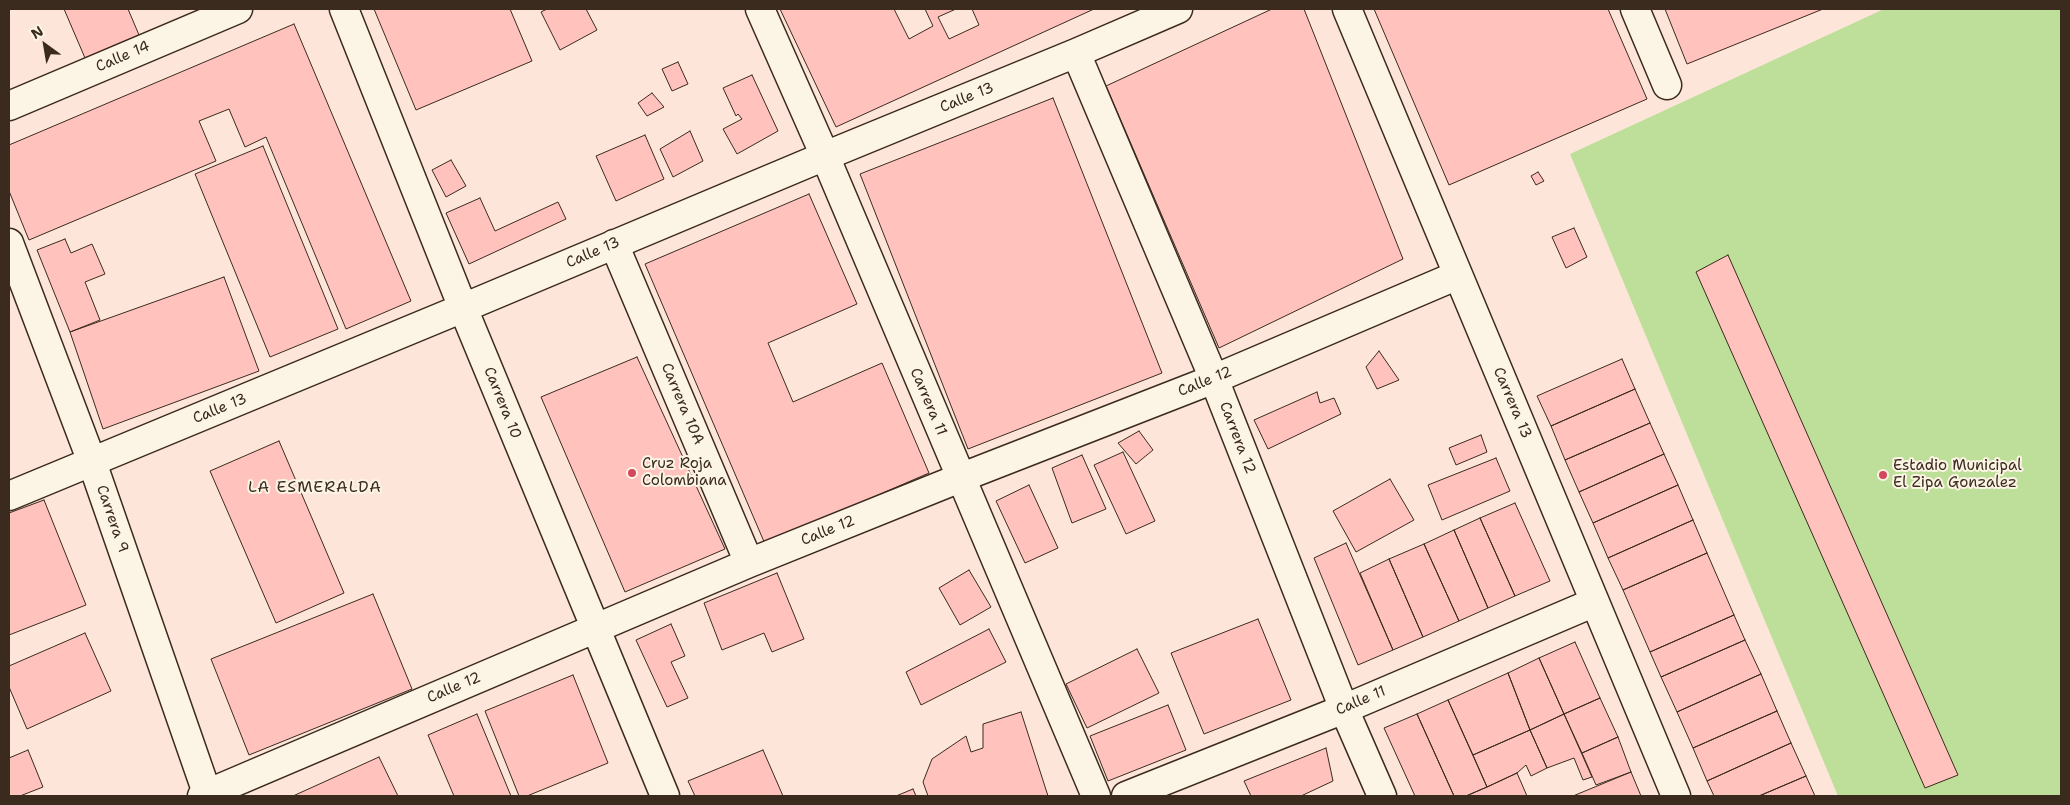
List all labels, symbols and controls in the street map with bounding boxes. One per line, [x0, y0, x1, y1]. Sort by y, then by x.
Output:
north arrow [20, 20, 70, 70]
text: N [28, 22, 47, 43]
street label: Calle 14 [93, 38, 153, 76]
street label: Calle 13 [937, 79, 997, 117]
street label: Calle 13 [563, 234, 623, 272]
street label: Carrera 10A [657, 360, 707, 448]
street label: Calle 12 [1175, 363, 1235, 401]
street label: Carrera 10 [479, 364, 525, 442]
street label: Carrera 11 [906, 365, 950, 439]
street label: Carrera 13 [1489, 365, 1535, 441]
street label: Calle 13 [190, 390, 250, 428]
street label: Carrera 12 [1215, 399, 1259, 477]
place label: Cruz Roja Colombiana [642, 455, 727, 490]
place label: Estadio Municipal El Zipa Gonzalez [1893, 457, 2022, 492]
marker: Cruz Roja Colombiana [626, 467, 638, 479]
marker: Estadio Municipal El Zipa Gonzalez [1877, 469, 1889, 481]
district label: LA ESMERALDA [247, 478, 383, 498]
street label: Carrera 9 [92, 483, 132, 555]
street label: Calle 12 [798, 512, 858, 550]
street label: Calle 12 [424, 669, 484, 707]
street label: Calle 11 [1333, 682, 1389, 720]

